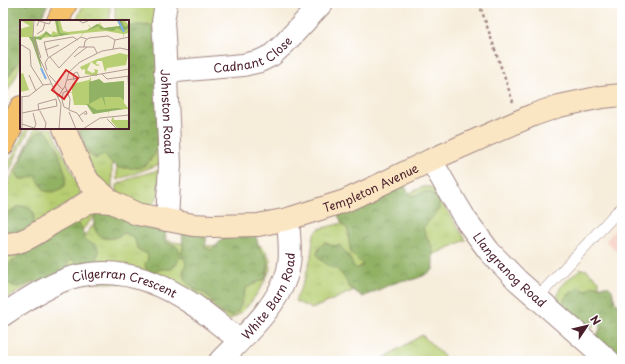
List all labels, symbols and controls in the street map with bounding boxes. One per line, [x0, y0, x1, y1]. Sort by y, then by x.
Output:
inset map [20, 20, 129, 129]
street label: Cadnant Close [213, 32, 296, 77]
street label: Johnston Road [157, 69, 179, 155]
street label: Templeton Avenue [321, 158, 422, 216]
street label: Llangranog Road [469, 229, 551, 311]
street label: White Barn Road [237, 252, 299, 343]
street label: Cilgerran Crescent [70, 264, 181, 302]
north arrow [567, 306, 607, 346]
text: N [586, 312, 605, 329]

